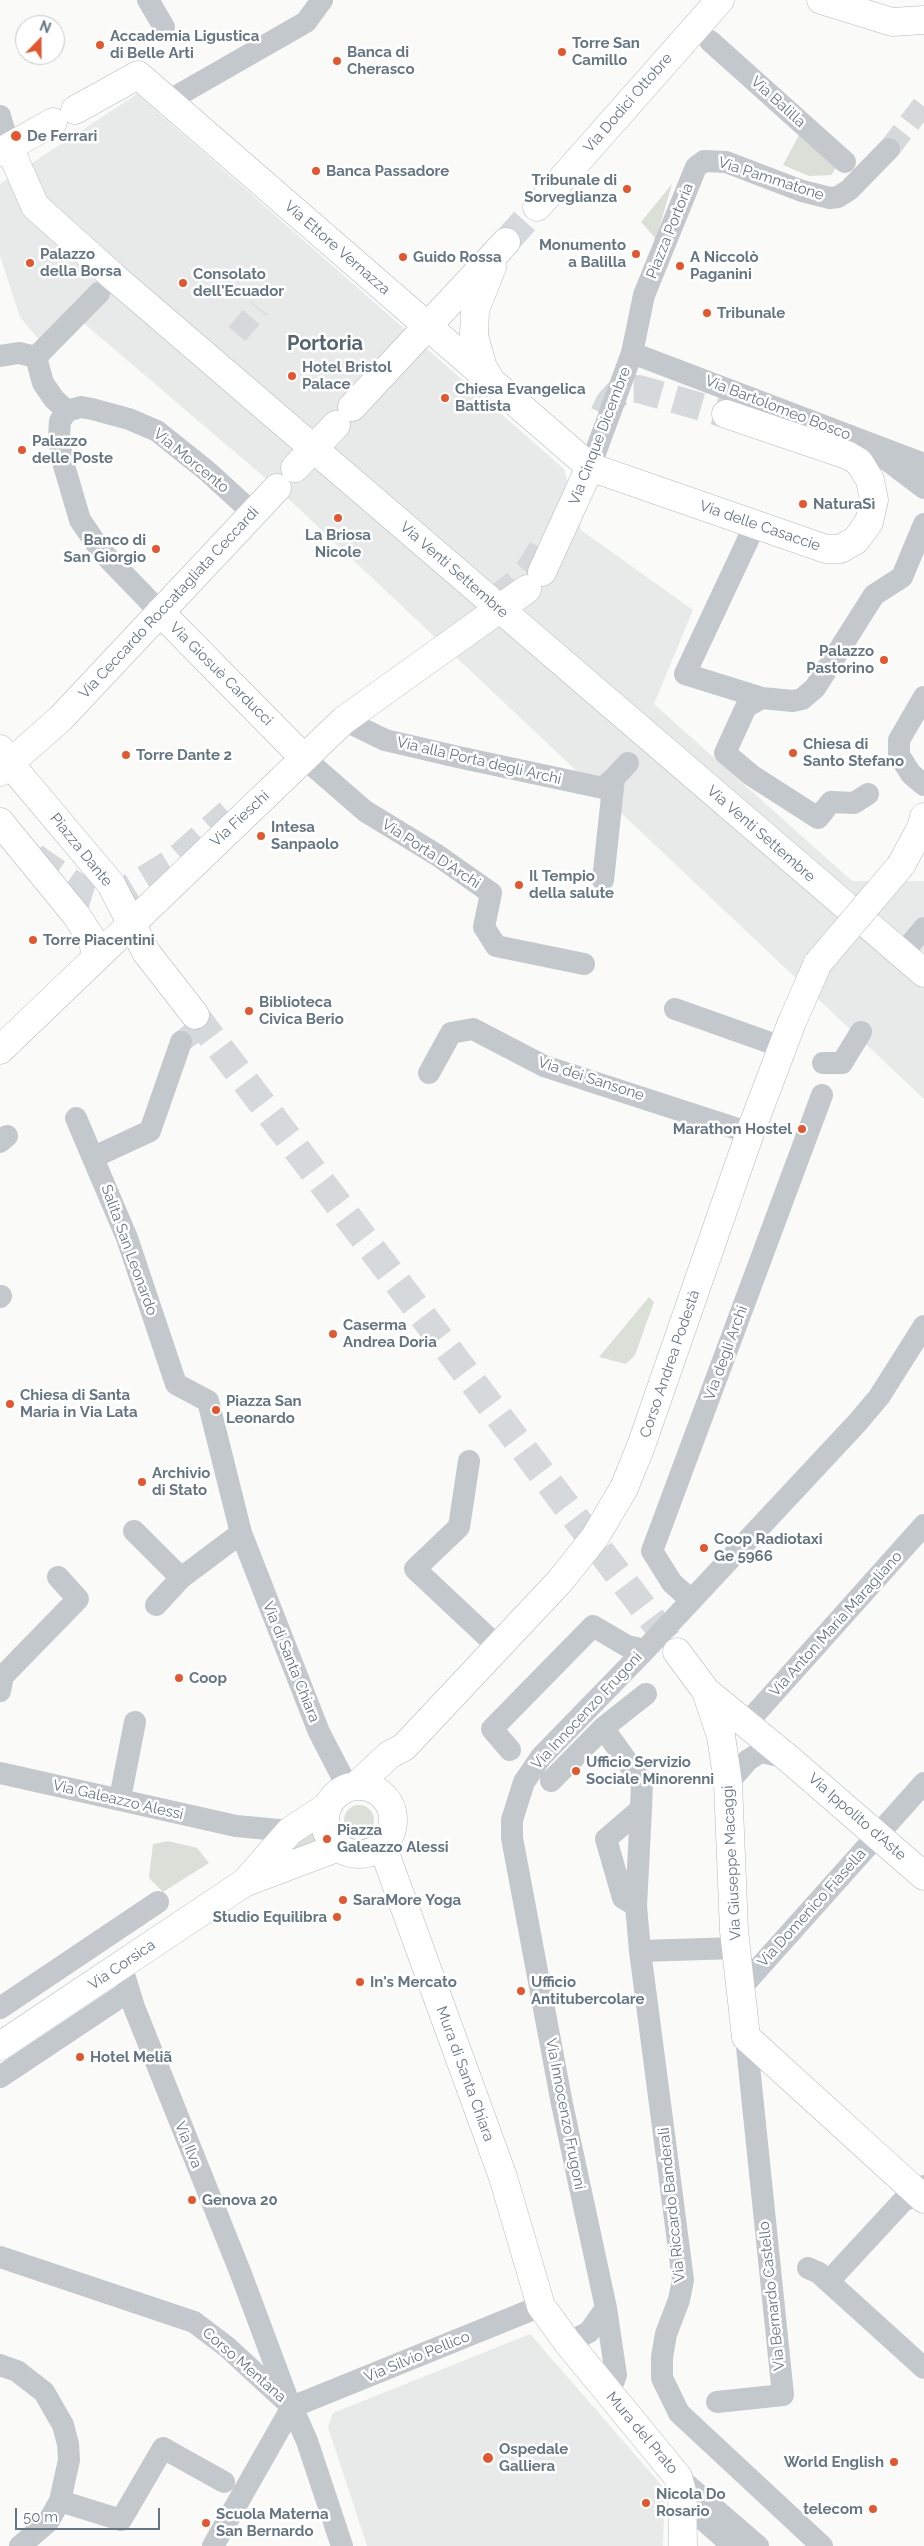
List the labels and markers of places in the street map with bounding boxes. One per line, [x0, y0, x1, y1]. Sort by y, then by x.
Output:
place label: Accademia Ligustica di Belle Arti [110, 27, 259, 62]
place label: Torre San Camillo [572, 34, 640, 69]
marker: Accademia Ligustica di Belle Arti [94, 39, 106, 51]
place label: Banca di Cherasco [347, 43, 415, 78]
marker: Torre San Camillo [556, 46, 568, 58]
marker: Banca di Cherasco [331, 55, 343, 67]
place label: De Ferrari [27, 127, 97, 145]
marker: De Ferrari [9, 129, 23, 143]
place label: Banca Passadore [326, 162, 449, 180]
marker: Banca Passadore [310, 165, 322, 177]
place label: Tribunale di Sorveglianza [524, 171, 617, 206]
marker: Tribunale di Sorveglianza [621, 183, 633, 195]
place label: Monumento a Balilla [539, 236, 626, 271]
place label: Palazzo della Borsa [40, 245, 121, 280]
place label: Guido Rossa [413, 248, 502, 266]
marker: Monumento a Balilla [630, 248, 642, 260]
place label: A Niccolò Paganini [690, 248, 759, 283]
marker: Guido Rossa [397, 251, 409, 263]
marker: Palazzo della Borsa [24, 257, 36, 269]
marker: A Niccolò Paganini [674, 260, 686, 272]
place label: Consolato dell'Ecuador [193, 265, 284, 300]
marker: Consolato dell'Ecuador [177, 277, 189, 289]
place label: Tribunale [717, 304, 785, 322]
marker: Tribunale [701, 307, 713, 319]
place label: Hotel Bristol Palace [302, 358, 392, 393]
marker: Hotel Bristol Palace [286, 370, 298, 382]
place label: Chiesa Evangelica Battista [455, 380, 586, 415]
marker: Chiesa Evangelica Battista [439, 392, 451, 404]
place label: Palazzo delle Poste [32, 432, 113, 467]
marker: Palazzo delle Poste [16, 444, 28, 456]
place label: NaturaSì [813, 495, 875, 513]
marker: NaturaSì [797, 498, 809, 510]
marker: La Briosa Nicole [332, 512, 344, 524]
place label: La Briosa Nicole [305, 526, 371, 561]
place label: Banco di San Giorgio [64, 531, 146, 566]
marker: Banco di San Giorgio [150, 543, 162, 555]
place label: Palazzo Pastorino [806, 642, 874, 677]
marker: Palazzo Pastorino [878, 654, 890, 666]
place label: Chiesa di Santo Stefano [803, 735, 904, 770]
place label: Torre Dante 2 [136, 746, 232, 764]
marker: Chiesa di Santo Stefano [787, 747, 799, 759]
marker: Torre Dante 2 [120, 749, 132, 761]
place label: Intesa Sanpaolo [271, 818, 339, 853]
marker: Intesa Sanpaolo [255, 830, 267, 842]
place label: Il Tempio della salute [529, 867, 614, 902]
marker: Il Tempio della salute [513, 879, 525, 891]
place label: Torre Piacentini [43, 931, 155, 949]
marker: Torre Piacentini [27, 934, 39, 946]
place label: Biblioteca Civica Berio [259, 993, 344, 1028]
marker: Biblioteca Civica Berio [243, 1005, 255, 1017]
place label: Marathon Hostel [673, 1120, 792, 1138]
marker: Marathon Hostel [796, 1123, 808, 1135]
place label: Caserma Andrea Doria [343, 1316, 437, 1351]
marker: Caserma Andrea Doria [327, 1328, 339, 1340]
place label: Chiesa di Santa Maria in Via Lata [20, 1386, 138, 1421]
place label: Piazza San Leonardo [226, 1392, 302, 1427]
marker: Chiesa di Santa Maria in Via Lata [4, 1398, 16, 1410]
marker: Piazza San Leonardo [210, 1404, 222, 1416]
place label: Archivio di Stato [152, 1464, 210, 1499]
marker: Archivio di Stato [136, 1476, 148, 1488]
place label: Coop Radiotaxi Ge 5966 [714, 1530, 823, 1565]
marker: Coop Radiotaxi Ge 5966 [698, 1542, 710, 1554]
place label: Coop [189, 1669, 227, 1687]
marker: Coop [173, 1672, 185, 1684]
place label: Ufficio Servizio Sociale Minorenni [586, 1753, 714, 1788]
marker: Ufficio Servizio Sociale Minorenni [570, 1765, 582, 1777]
place label: Piazza Galeazzo Alessi [337, 1821, 449, 1856]
marker: Piazza Galeazzo Alessi [321, 1833, 333, 1845]
place label: SaraMore Yoga [353, 1891, 461, 1909]
marker: SaraMore Yoga [337, 1894, 349, 1906]
place label: Studio Equilibra [213, 1908, 327, 1926]
marker: Studio Equilibra [331, 1911, 343, 1923]
place label: In's Mercato [370, 1973, 457, 1991]
place label: Ufficio Antitubercolare [531, 1973, 644, 2008]
marker: In's Mercato [354, 1976, 366, 1988]
marker: Ufficio Antitubercolare [515, 1985, 527, 1997]
place label: Hotel Meliã [90, 2048, 172, 2066]
marker: Hotel Meliã [74, 2051, 86, 2063]
place label: Genova 20 [202, 2191, 278, 2209]
marker: Genova 20 [186, 2194, 198, 2206]
place label: Ospedale Galliera [499, 2440, 568, 2475]
marker: Ospedale Galliera [481, 2451, 495, 2465]
place label: World English [784, 2453, 884, 2471]
marker: World English [888, 2456, 900, 2468]
place label: Nicola Do Rosario [656, 2485, 726, 2520]
marker: Nicola Do Rosario [640, 2497, 652, 2509]
place label: telecom [803, 2500, 863, 2518]
marker: telecom [867, 2503, 879, 2515]
place label: Scuola Materna San Bernardo [216, 2505, 329, 2540]
marker: Scuola Materna San Bernardo [200, 2517, 212, 2529]

